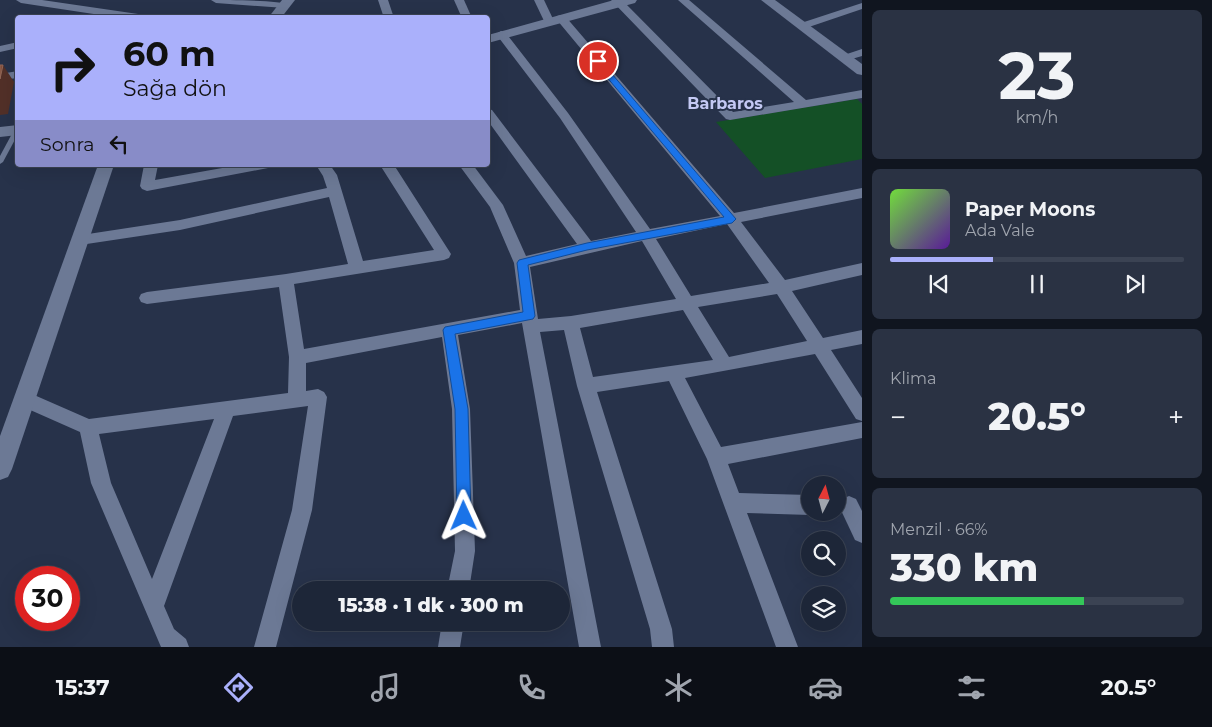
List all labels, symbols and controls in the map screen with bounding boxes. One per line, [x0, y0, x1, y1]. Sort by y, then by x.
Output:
text: 60 m [123, 32, 216, 75]
icon: right [40, 35, 105, 100]
text: 23 [999, 36, 1075, 115]
pin [577, 40, 619, 82]
icon: arrive [584, 47, 612, 75]
text: Sağa dön [123, 75, 227, 102]
district label: Barbaros [687, 94, 763, 113]
text: km/h [1016, 108, 1058, 127]
icon: left [105, 130, 133, 158]
text: Sonra [40, 133, 95, 156]
text: Paper Moons [965, 198, 1095, 221]
text: Ada Vale [965, 221, 1035, 240]
icon: previous [925, 270, 953, 298]
icon: pause [1023, 270, 1051, 298]
icon: next [1121, 270, 1149, 298]
text: Klima [890, 369, 936, 388]
text: 20.5° [988, 393, 1086, 440]
text: − [890, 400, 906, 434]
text: + [1168, 400, 1184, 434]
north arrow [801, 476, 846, 521]
map controls [801, 476, 846, 631]
position arrow [437, 489, 489, 541]
text: Menzil · 66% [890, 520, 987, 539]
button: search [801, 531, 846, 576]
text: 330 km [890, 544, 1038, 591]
speed limit sign: 30 [15, 566, 80, 631]
button: layers [801, 586, 846, 631]
text: 15:38 · 1 dk · 300 m [338, 594, 524, 617]
icon: directions [221, 670, 256, 705]
icon: music [368, 670, 403, 705]
icon: phone [514, 670, 549, 705]
icon: climate [661, 670, 696, 705]
icon: car [808, 670, 843, 705]
icon: filters [954, 670, 989, 705]
text: 15:37 [56, 674, 110, 701]
text: 20.5° [1101, 674, 1156, 701]

